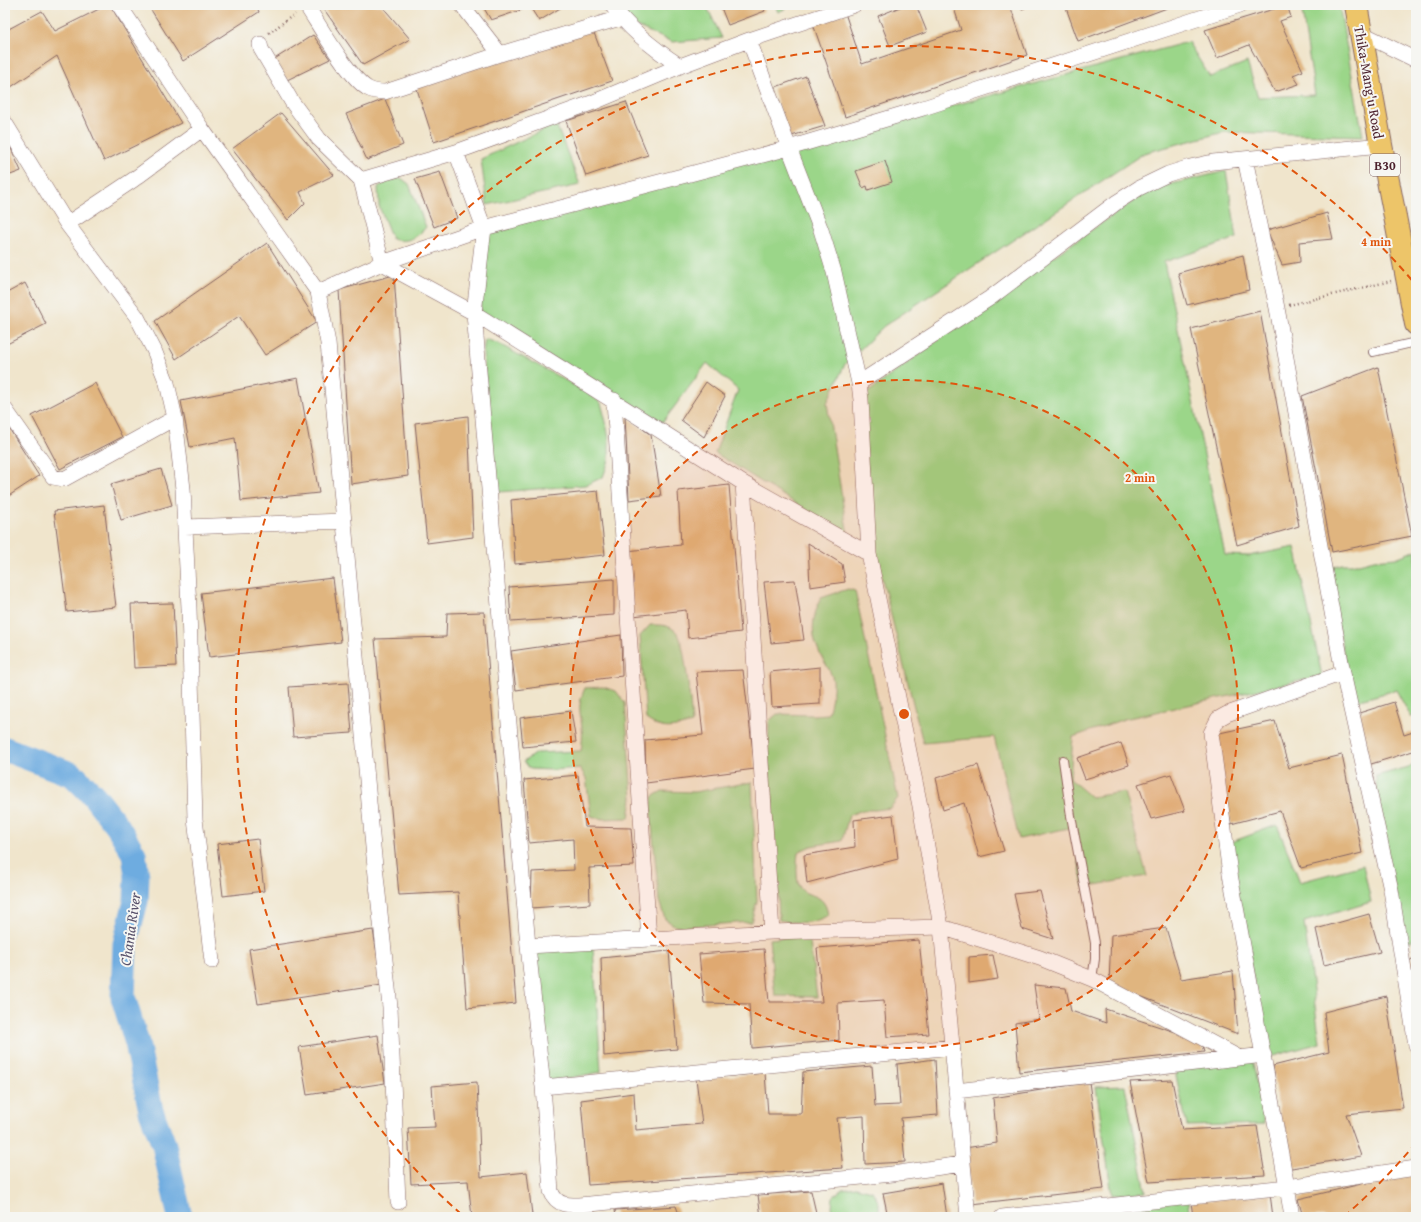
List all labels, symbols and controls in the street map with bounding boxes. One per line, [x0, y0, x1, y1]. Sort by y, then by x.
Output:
street label: Thika-Mang'u Road [1349, 24, 1389, 141]
road number: B30 [1370, 154, 1400, 176]
text: 4 min [1361, 233, 1391, 250]
text: 2 min [1125, 469, 1155, 486]
centre of rings [897, 707, 911, 721]
water label: Chania River [114, 891, 146, 967]

